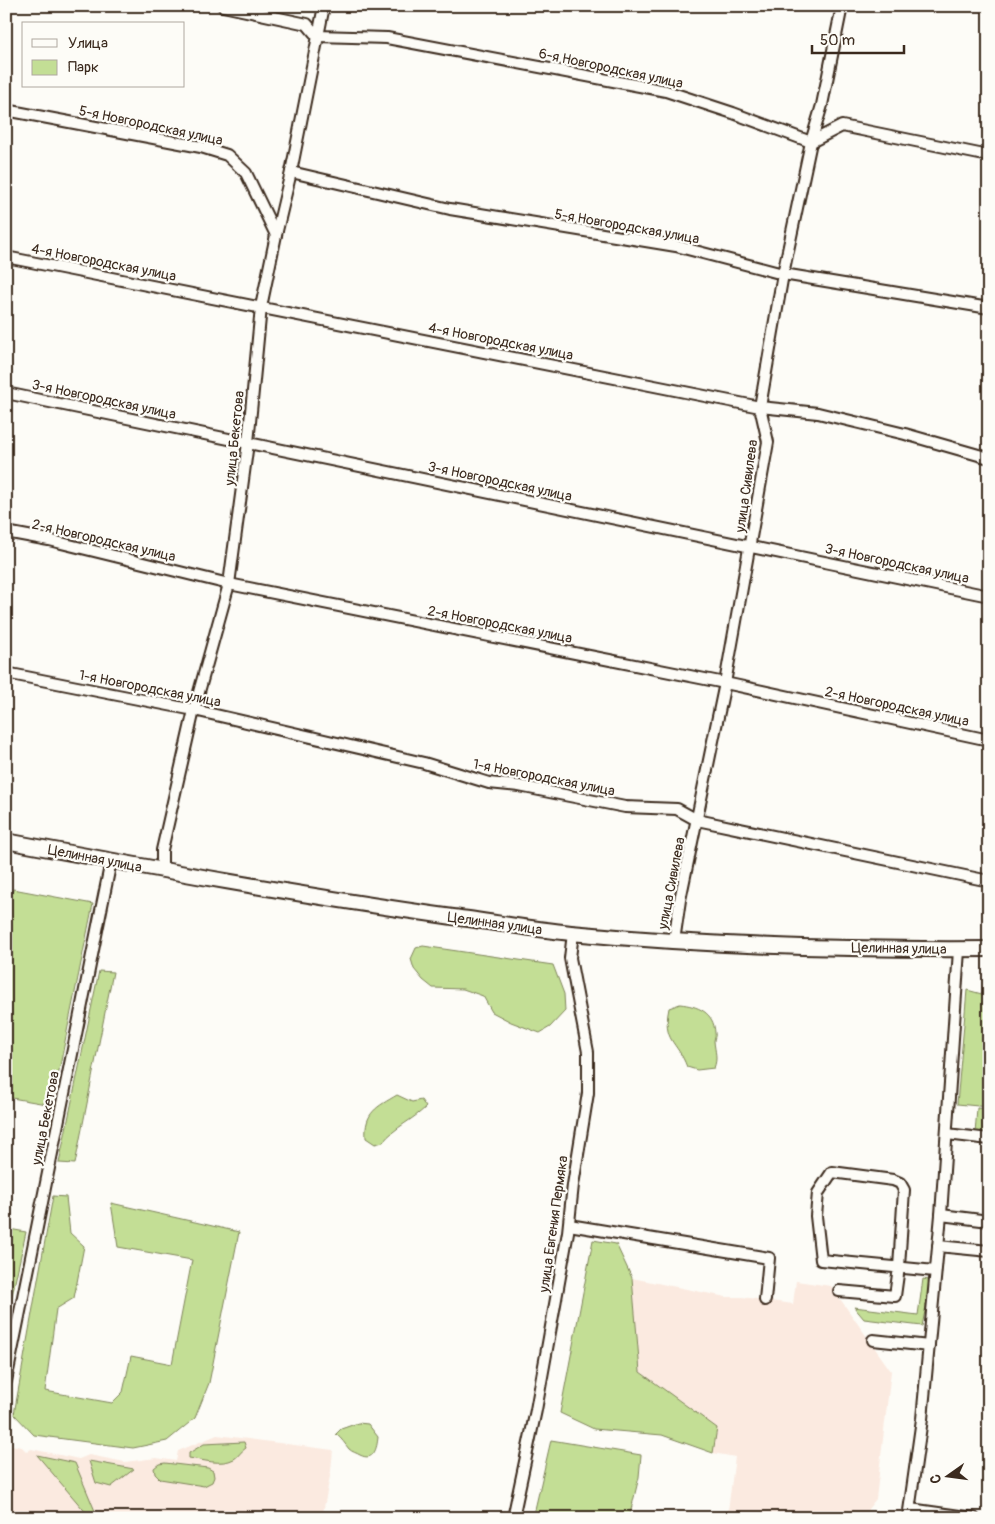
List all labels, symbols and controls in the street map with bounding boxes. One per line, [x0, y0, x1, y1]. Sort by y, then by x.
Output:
legend [22, 22, 185, 88]
scale bar [812, 22, 905, 54]
text: 50 m [820, 31, 855, 50]
text: Улица [68, 34, 108, 53]
street label: 6-я Новгородская улица [537, 45, 685, 92]
text: Парк [68, 58, 99, 77]
street label: 5-я Новгородская улица [77, 102, 224, 149]
street label: 5-я Новгородская улица [553, 205, 701, 248]
street label: 4-я Новгородская улица [30, 240, 178, 285]
street label: 4-я Новгородская улица [427, 319, 575, 364]
street label: 3-я Новгородская улица [30, 376, 177, 423]
street label: улица Бекетова [221, 390, 248, 487]
street label: улица Сивилева [731, 439, 761, 535]
street label: 3-я Новгородская улица [426, 458, 573, 505]
street label: 2-я Новгородская улица [30, 516, 177, 565]
street label: 3-я Новгородская улица [823, 540, 970, 587]
street label: 2-я Новгородская улица [426, 602, 574, 647]
street label: 1-я Новгородская улица [77, 666, 222, 711]
street label: 2-я Новгородская улица [823, 683, 970, 730]
street label: 1-я Новгородская улица [471, 755, 616, 800]
street label: улица Сивилева [654, 836, 689, 932]
street label: Целинная улица [46, 841, 143, 876]
street label: Целинная улица [447, 908, 543, 939]
street label: Целинная улица [851, 939, 947, 958]
street label: улица Бекетова [28, 1070, 63, 1167]
street label: улица Евгения Пермяка [535, 1155, 572, 1295]
north arrow [922, 1452, 972, 1502]
text: С [926, 1472, 945, 1485]

